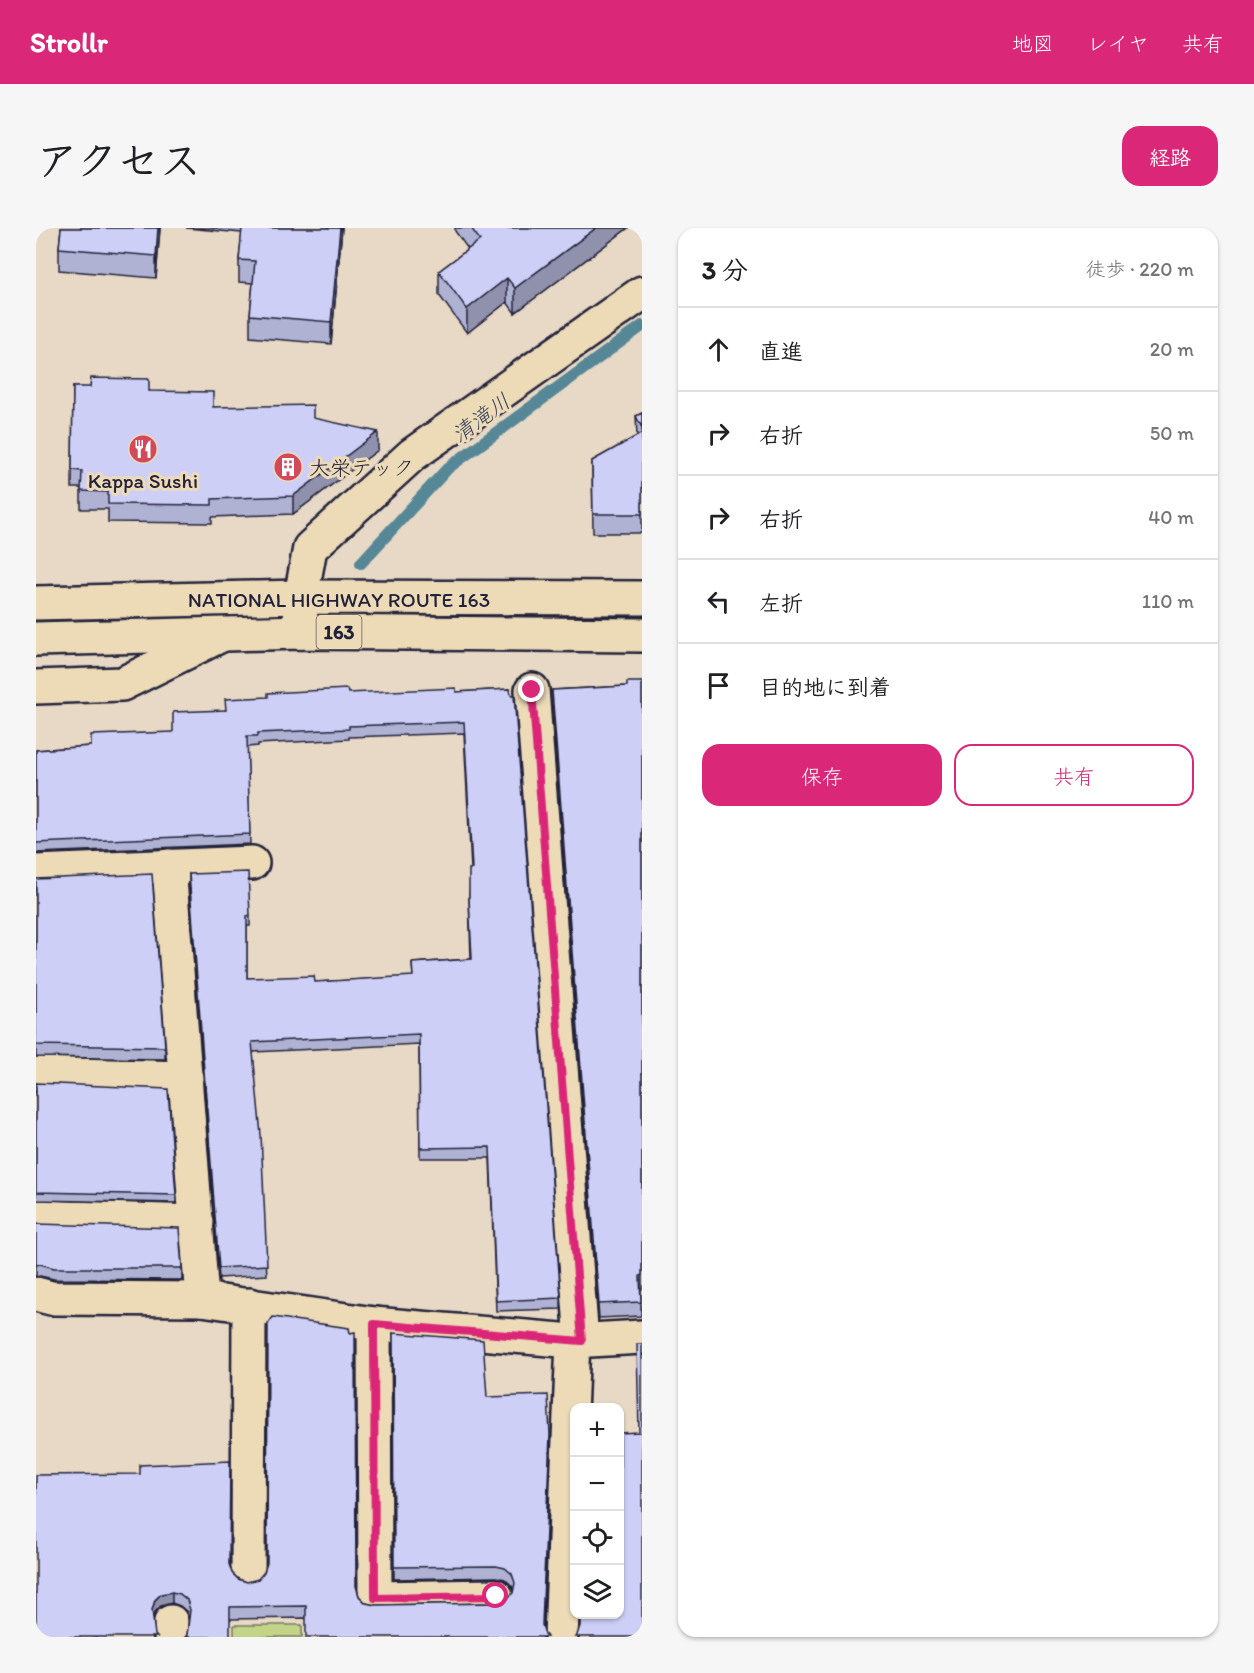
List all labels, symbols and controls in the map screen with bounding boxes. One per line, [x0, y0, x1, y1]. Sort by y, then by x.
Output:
text: Strollr [30, 25, 108, 59]
text: 地図 [1012, 31, 1054, 56]
text: レイヤ [1087, 31, 1149, 56]
text: 共有 [1182, 31, 1224, 56]
button: 経路 [1122, 126, 1218, 186]
text: アクセス [36, 135, 201, 186]
text: 3 分 [702, 254, 748, 286]
text: 徒歩 · 220 m [1086, 257, 1194, 281]
icon: ahead [702, 333, 735, 366]
text: 20 m [1150, 337, 1194, 361]
text: 直進 [759, 338, 803, 365]
water label: 清滝川 [446, 388, 516, 448]
icon: right [702, 417, 735, 450]
text: 50 m [1150, 421, 1194, 445]
text: 右折 [759, 422, 803, 449]
restaurant icon: Kappa Sushi [127, 433, 159, 465]
building icon: 大栄テック [272, 451, 304, 483]
place label: 大栄テック [309, 455, 414, 480]
place label: Kappa Sushi [88, 468, 198, 493]
icon: right [702, 501, 735, 534]
text: 40 m [1148, 505, 1194, 529]
text: 右折 [759, 506, 803, 533]
icon: left [702, 585, 735, 618]
street label: NATIONAL HIGHWAY ROUTE 163 [188, 587, 490, 612]
text: 110 m [1142, 589, 1194, 613]
text: 左折 [759, 590, 803, 617]
road number: 163 [316, 615, 362, 649]
icon: arrive [702, 669, 735, 702]
text: 目的地に到着 [759, 674, 891, 701]
route end [518, 676, 544, 702]
button: 保存 [702, 744, 942, 806]
button: 共有 [954, 744, 1194, 806]
map controls [570, 1403, 624, 1619]
button: + [570, 1403, 624, 1457]
button: − [570, 1457, 624, 1511]
button: locate [570, 1511, 624, 1565]
button: layers [570, 1565, 624, 1619]
route start [482, 1582, 508, 1608]

